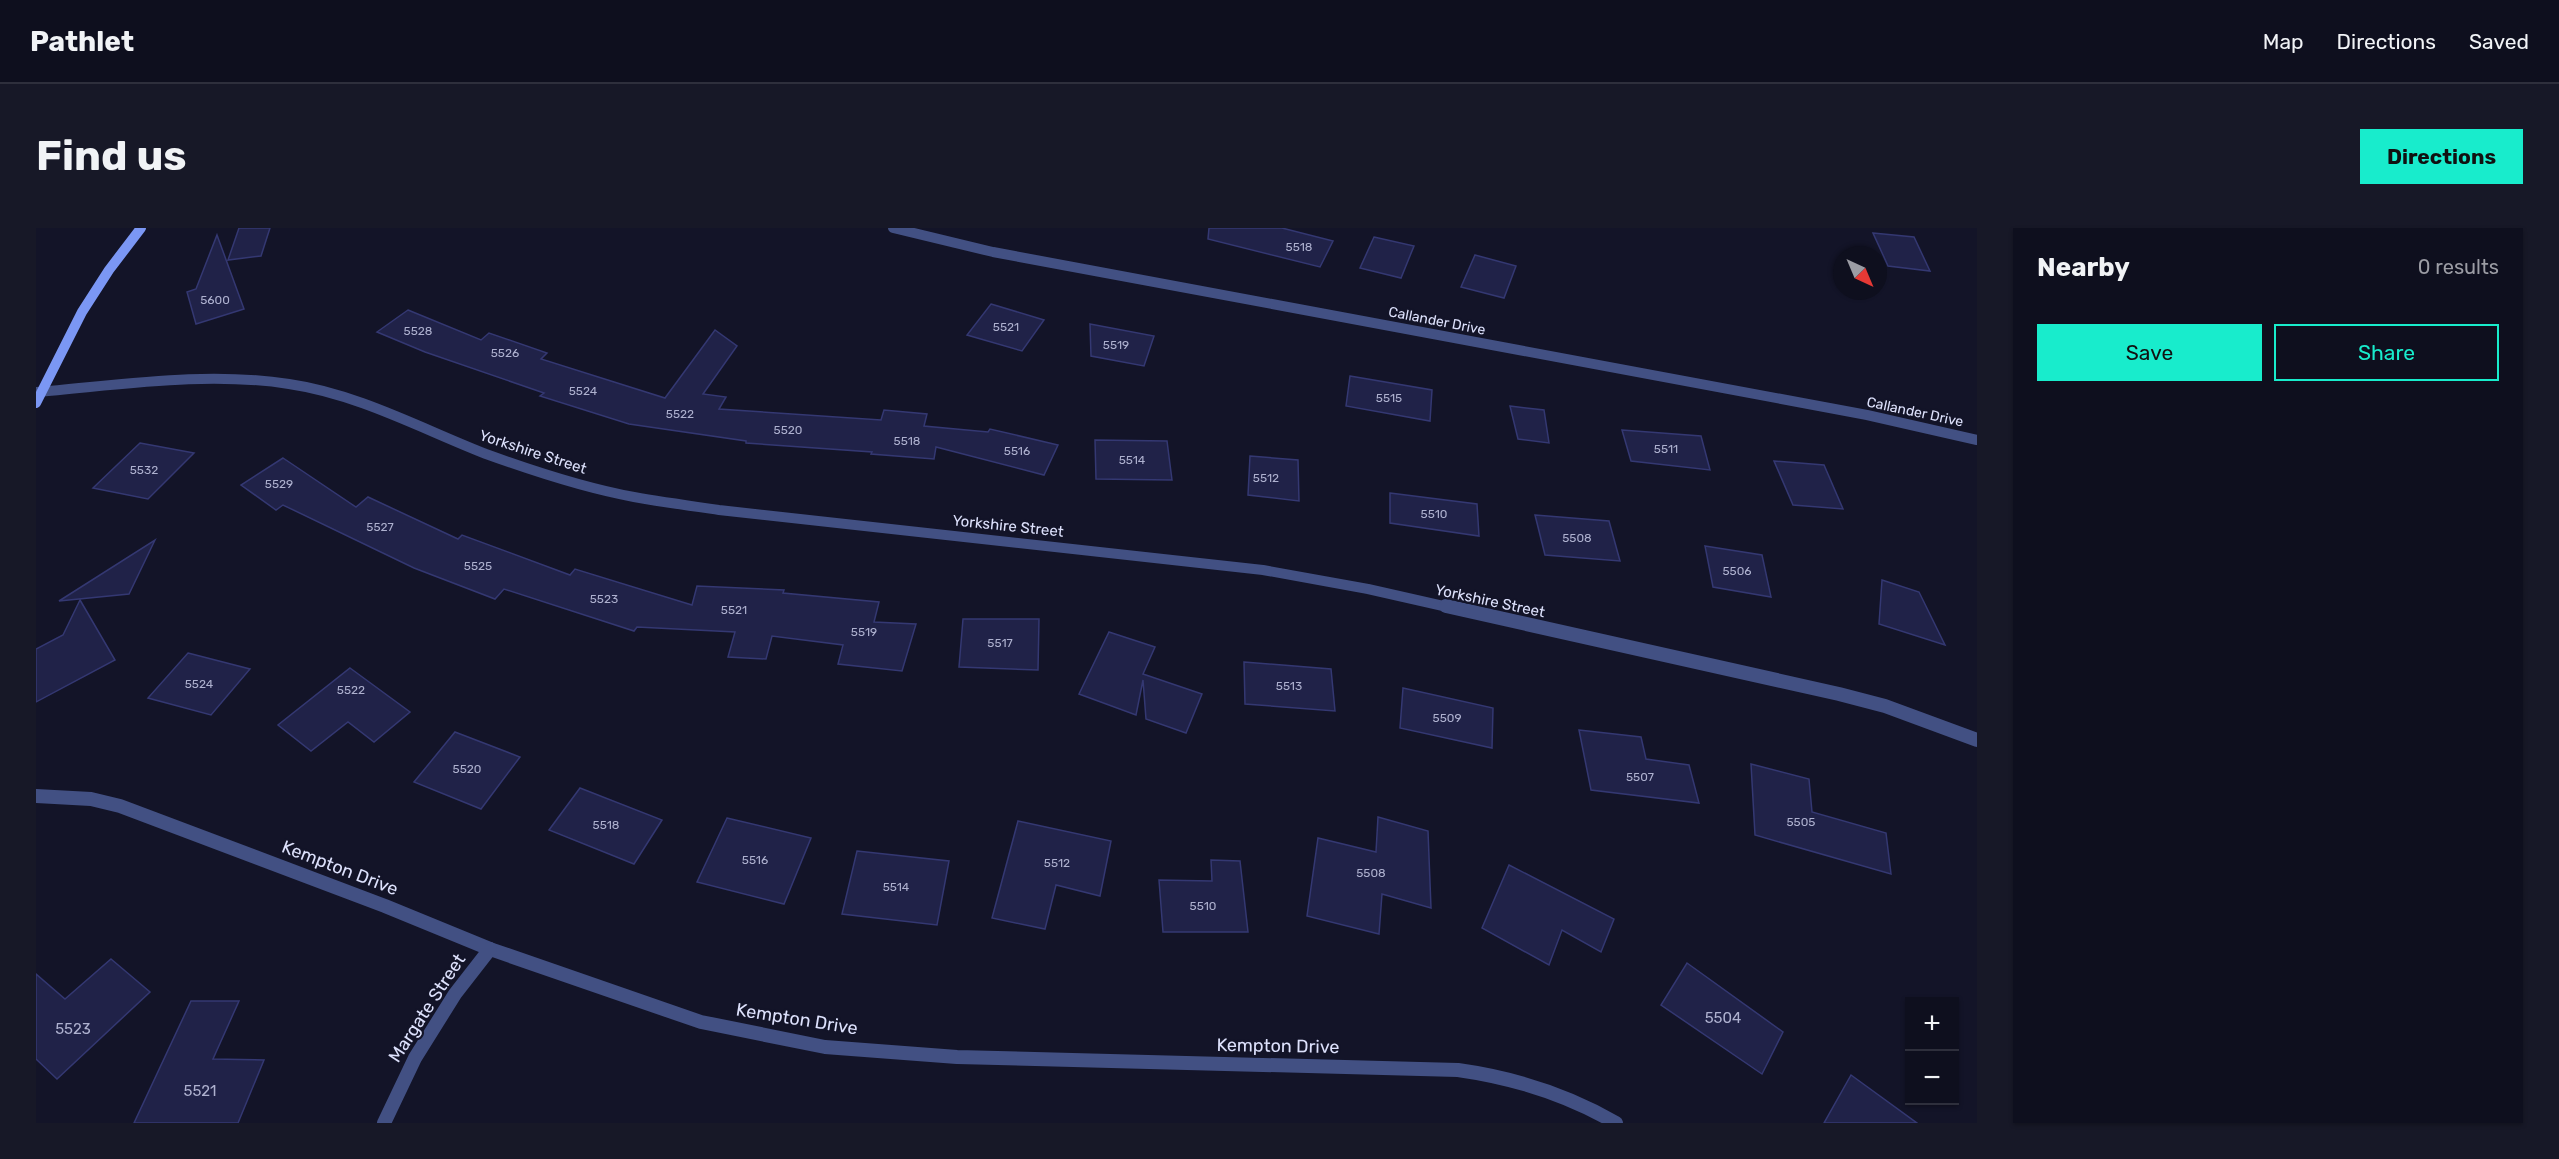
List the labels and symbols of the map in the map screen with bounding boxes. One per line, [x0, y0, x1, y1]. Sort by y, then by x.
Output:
house number: 5518 [1286, 240, 1312, 254]
north arrow [1833, 246, 1887, 300]
house number: 5600 [200, 293, 230, 307]
street label: Callander Drive [1387, 303, 1487, 339]
house number: 5521 [993, 320, 1019, 334]
house number: 5528 [404, 324, 432, 338]
house number: 5519 [1103, 338, 1129, 352]
house number: 5526 [491, 346, 519, 360]
house number: 5524 [569, 384, 598, 398]
house number: 5515 [1376, 391, 1402, 405]
street label: Callander Drive [1865, 393, 1965, 431]
house number: 5522 [666, 407, 694, 421]
house number: 5520 [774, 423, 802, 437]
street label: Yorkshire Street [477, 426, 589, 478]
house number: 5518 [894, 434, 920, 448]
house number: 5511 [1654, 442, 1678, 456]
house number: 5516 [1004, 444, 1030, 458]
house number: 5514 [1119, 453, 1146, 467]
house number: 5532 [130, 463, 158, 477]
house number: 5512 [1253, 471, 1279, 485]
house number: 5529 [265, 477, 293, 491]
house number: 5510 [1421, 507, 1447, 521]
street label: Yorkshire Street [951, 511, 1065, 541]
house number: 5527 [366, 520, 394, 534]
house number: 5508 [1562, 531, 1592, 545]
house number: 5525 [464, 559, 492, 573]
house number: 5506 [1722, 564, 1752, 578]
street label: Yorkshire Street [1433, 581, 1547, 621]
house number: 5523 [590, 592, 618, 606]
house number: 5521 [721, 603, 747, 617]
house number: 5519 [851, 625, 877, 639]
house number: 5517 [987, 636, 1013, 650]
house number: 5524 [185, 677, 214, 691]
house number: 5513 [1276, 679, 1302, 693]
house number: 5522 [337, 683, 365, 697]
house number: 5509 [1433, 711, 1462, 725]
house number: 5520 [453, 762, 481, 776]
house number: 5507 [1626, 770, 1654, 784]
house number: 5505 [1786, 815, 1816, 829]
house number: 5518 [593, 818, 619, 832]
street label: Kempton Drive [279, 836, 401, 900]
house number: 5516 [742, 853, 768, 867]
house number: 5512 [1044, 856, 1070, 870]
house number: 5508 [1356, 866, 1386, 880]
house number: 5514 [883, 880, 910, 894]
house number: 5510 [1190, 899, 1216, 913]
street label: Margate Street [384, 950, 470, 1066]
street label: Kempton Drive [735, 999, 859, 1039]
house number: 5504 [1705, 1009, 1741, 1027]
house number: 5523 [55, 1020, 91, 1038]
street label: Kempton Drive [1216, 1034, 1340, 1058]
house number: 5521 [183, 1082, 217, 1100]

